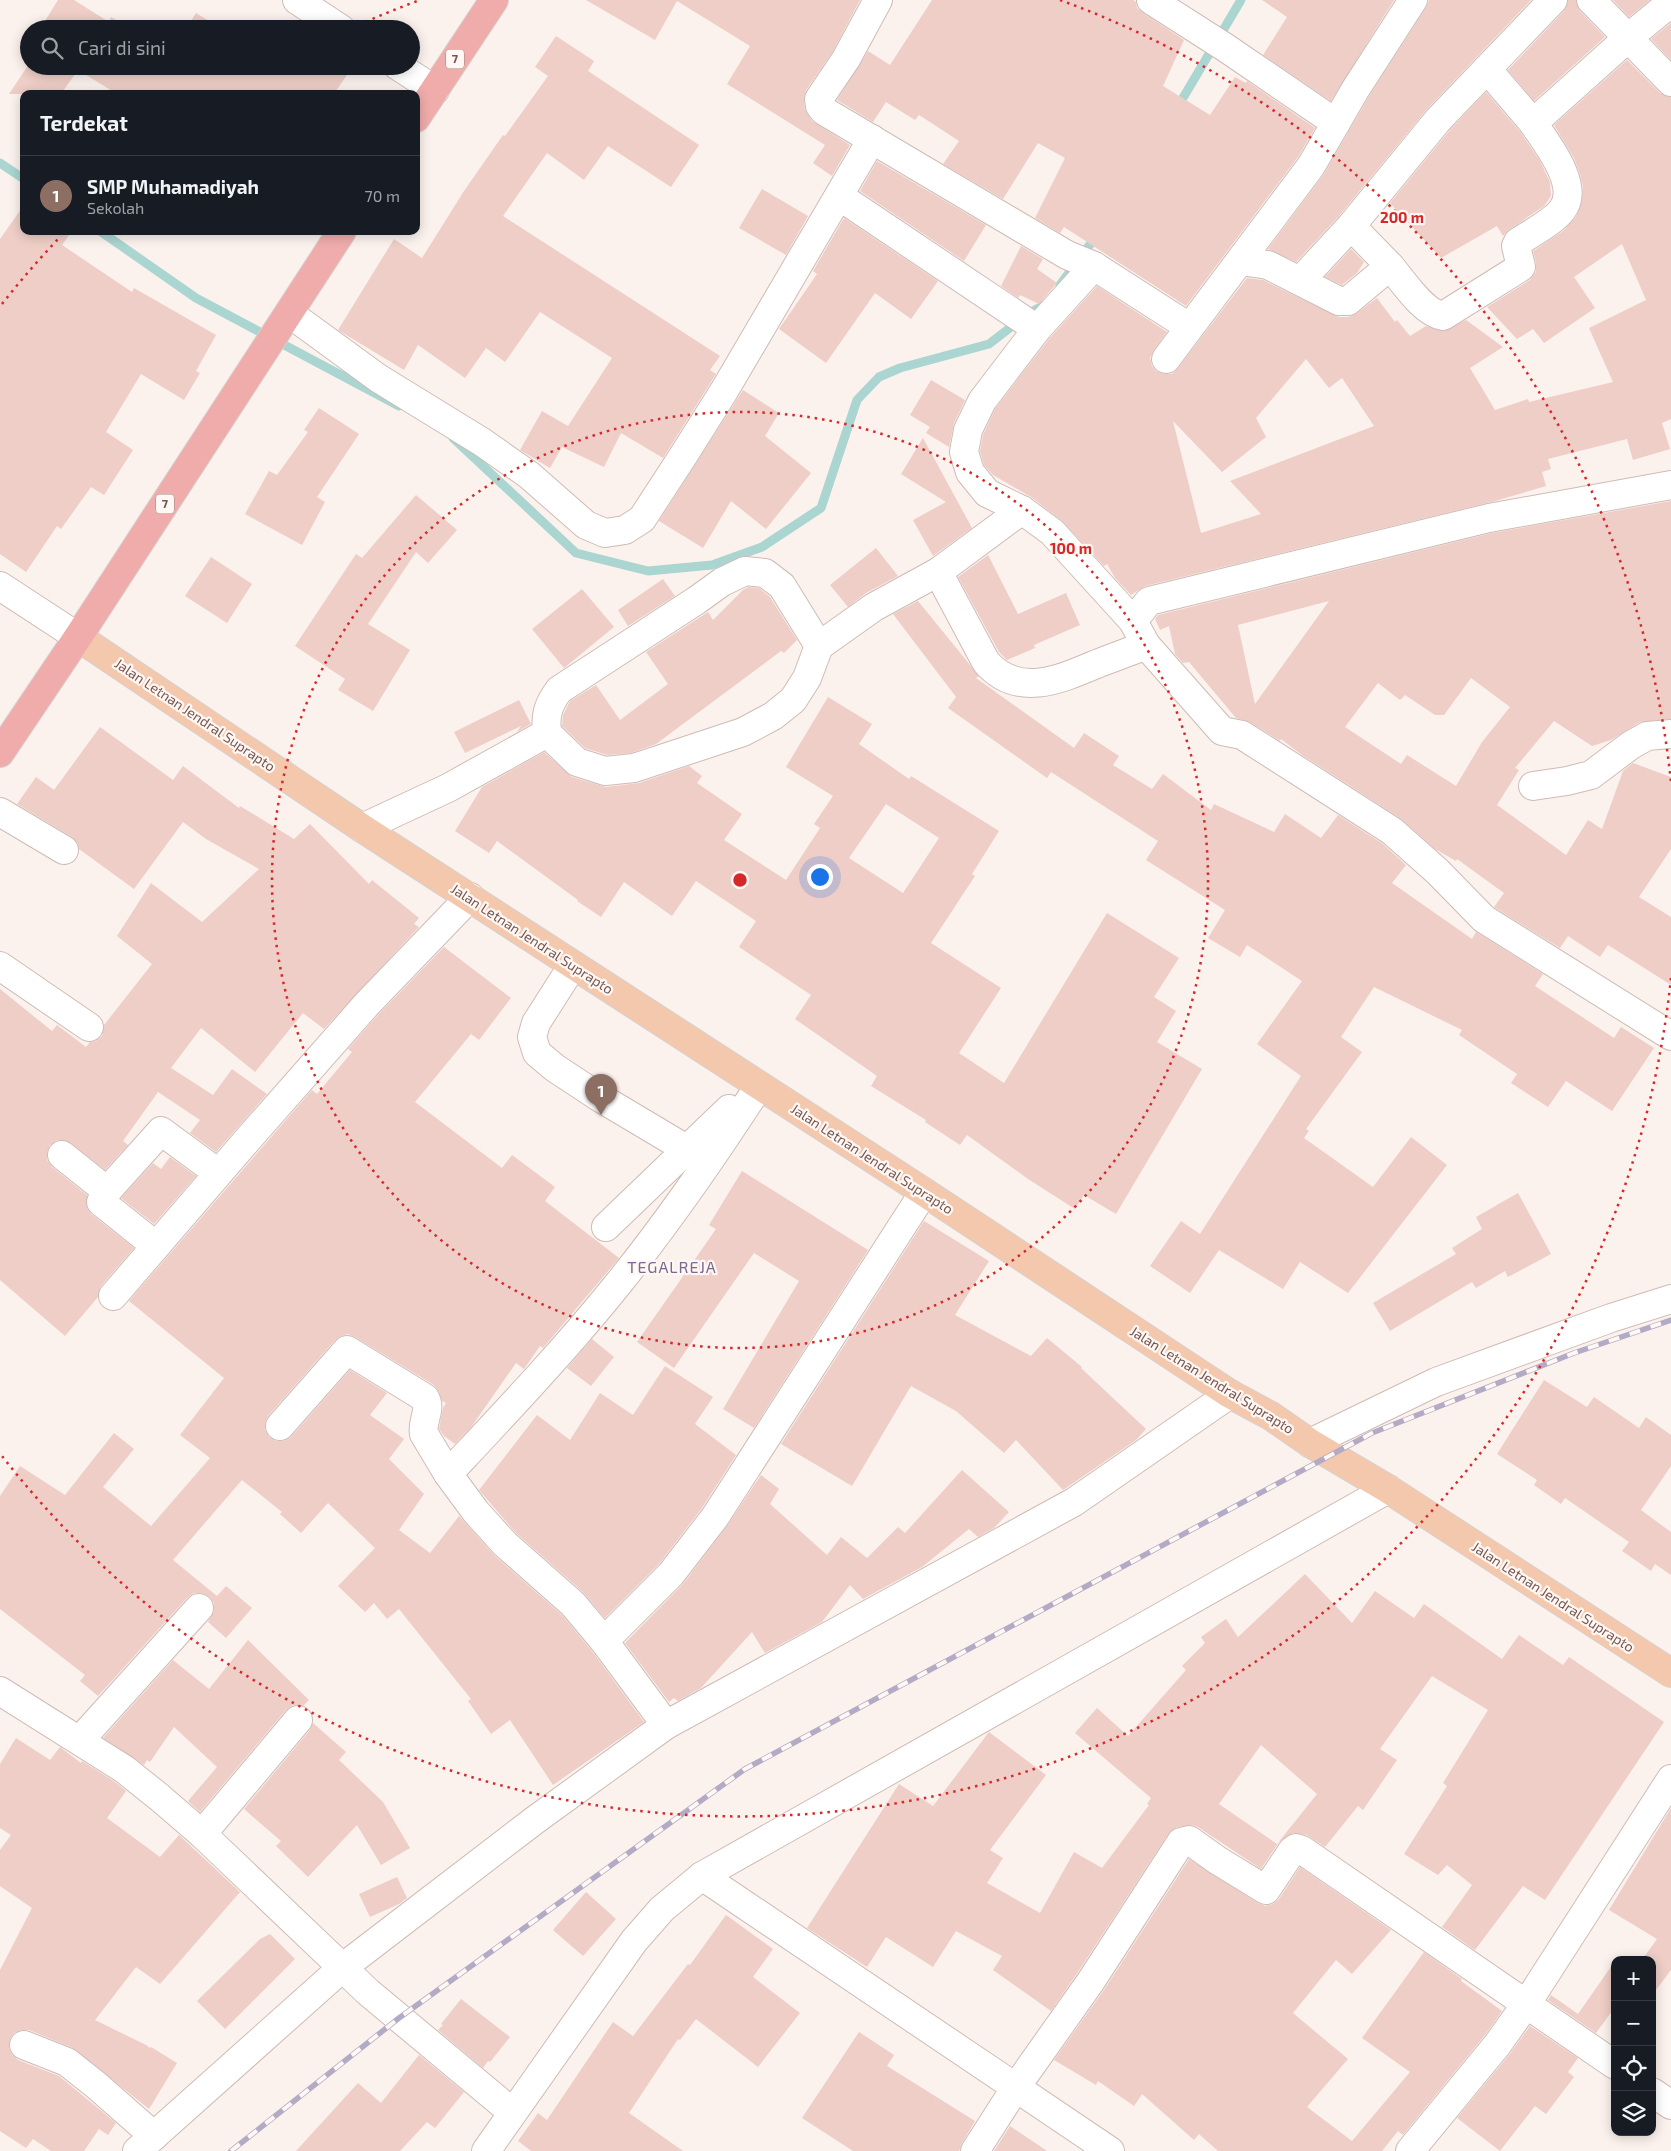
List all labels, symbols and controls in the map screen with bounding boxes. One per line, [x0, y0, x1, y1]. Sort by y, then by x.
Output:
search box [20, 20, 420, 75]
icon: search [38, 34, 66, 62]
text: Cari di sini [78, 36, 166, 59]
road number: 7 [446, 50, 464, 68]
text: Terdekat [40, 110, 128, 135]
text: SMP Muhamadiyah [87, 175, 259, 198]
text: 1 [53, 186, 59, 205]
text: 70 m [365, 186, 400, 205]
text: Sekolah [87, 198, 144, 217]
text: 200 m [1380, 208, 1424, 226]
road number: 7 [156, 494, 174, 514]
text: 100 m [1050, 539, 1092, 557]
street label: Jalan Letnan Jendral Suprapto [112, 655, 279, 775]
your location [807, 864, 833, 890]
centre of rings [731, 871, 749, 889]
street label: Jalan Letnan Jendral Suprapto [448, 880, 616, 997]
pin: 1 [585, 1074, 617, 1115]
street label: Jalan Letnan Jendral Suprapto [788, 1100, 956, 1217]
district label: TEGALREJA [627, 1257, 717, 1276]
street label: Jalan Letnan Jendral Suprapto [1127, 1322, 1297, 1437]
street label: Jalan Letnan Jendral Suprapto [1469, 1538, 1637, 1655]
map controls [1611, 1956, 1656, 2136]
button: + [1611, 1956, 1656, 2001]
button: − [1611, 2001, 1656, 2046]
button: locate [1611, 2046, 1656, 2091]
button: layers [1611, 2091, 1656, 2136]

